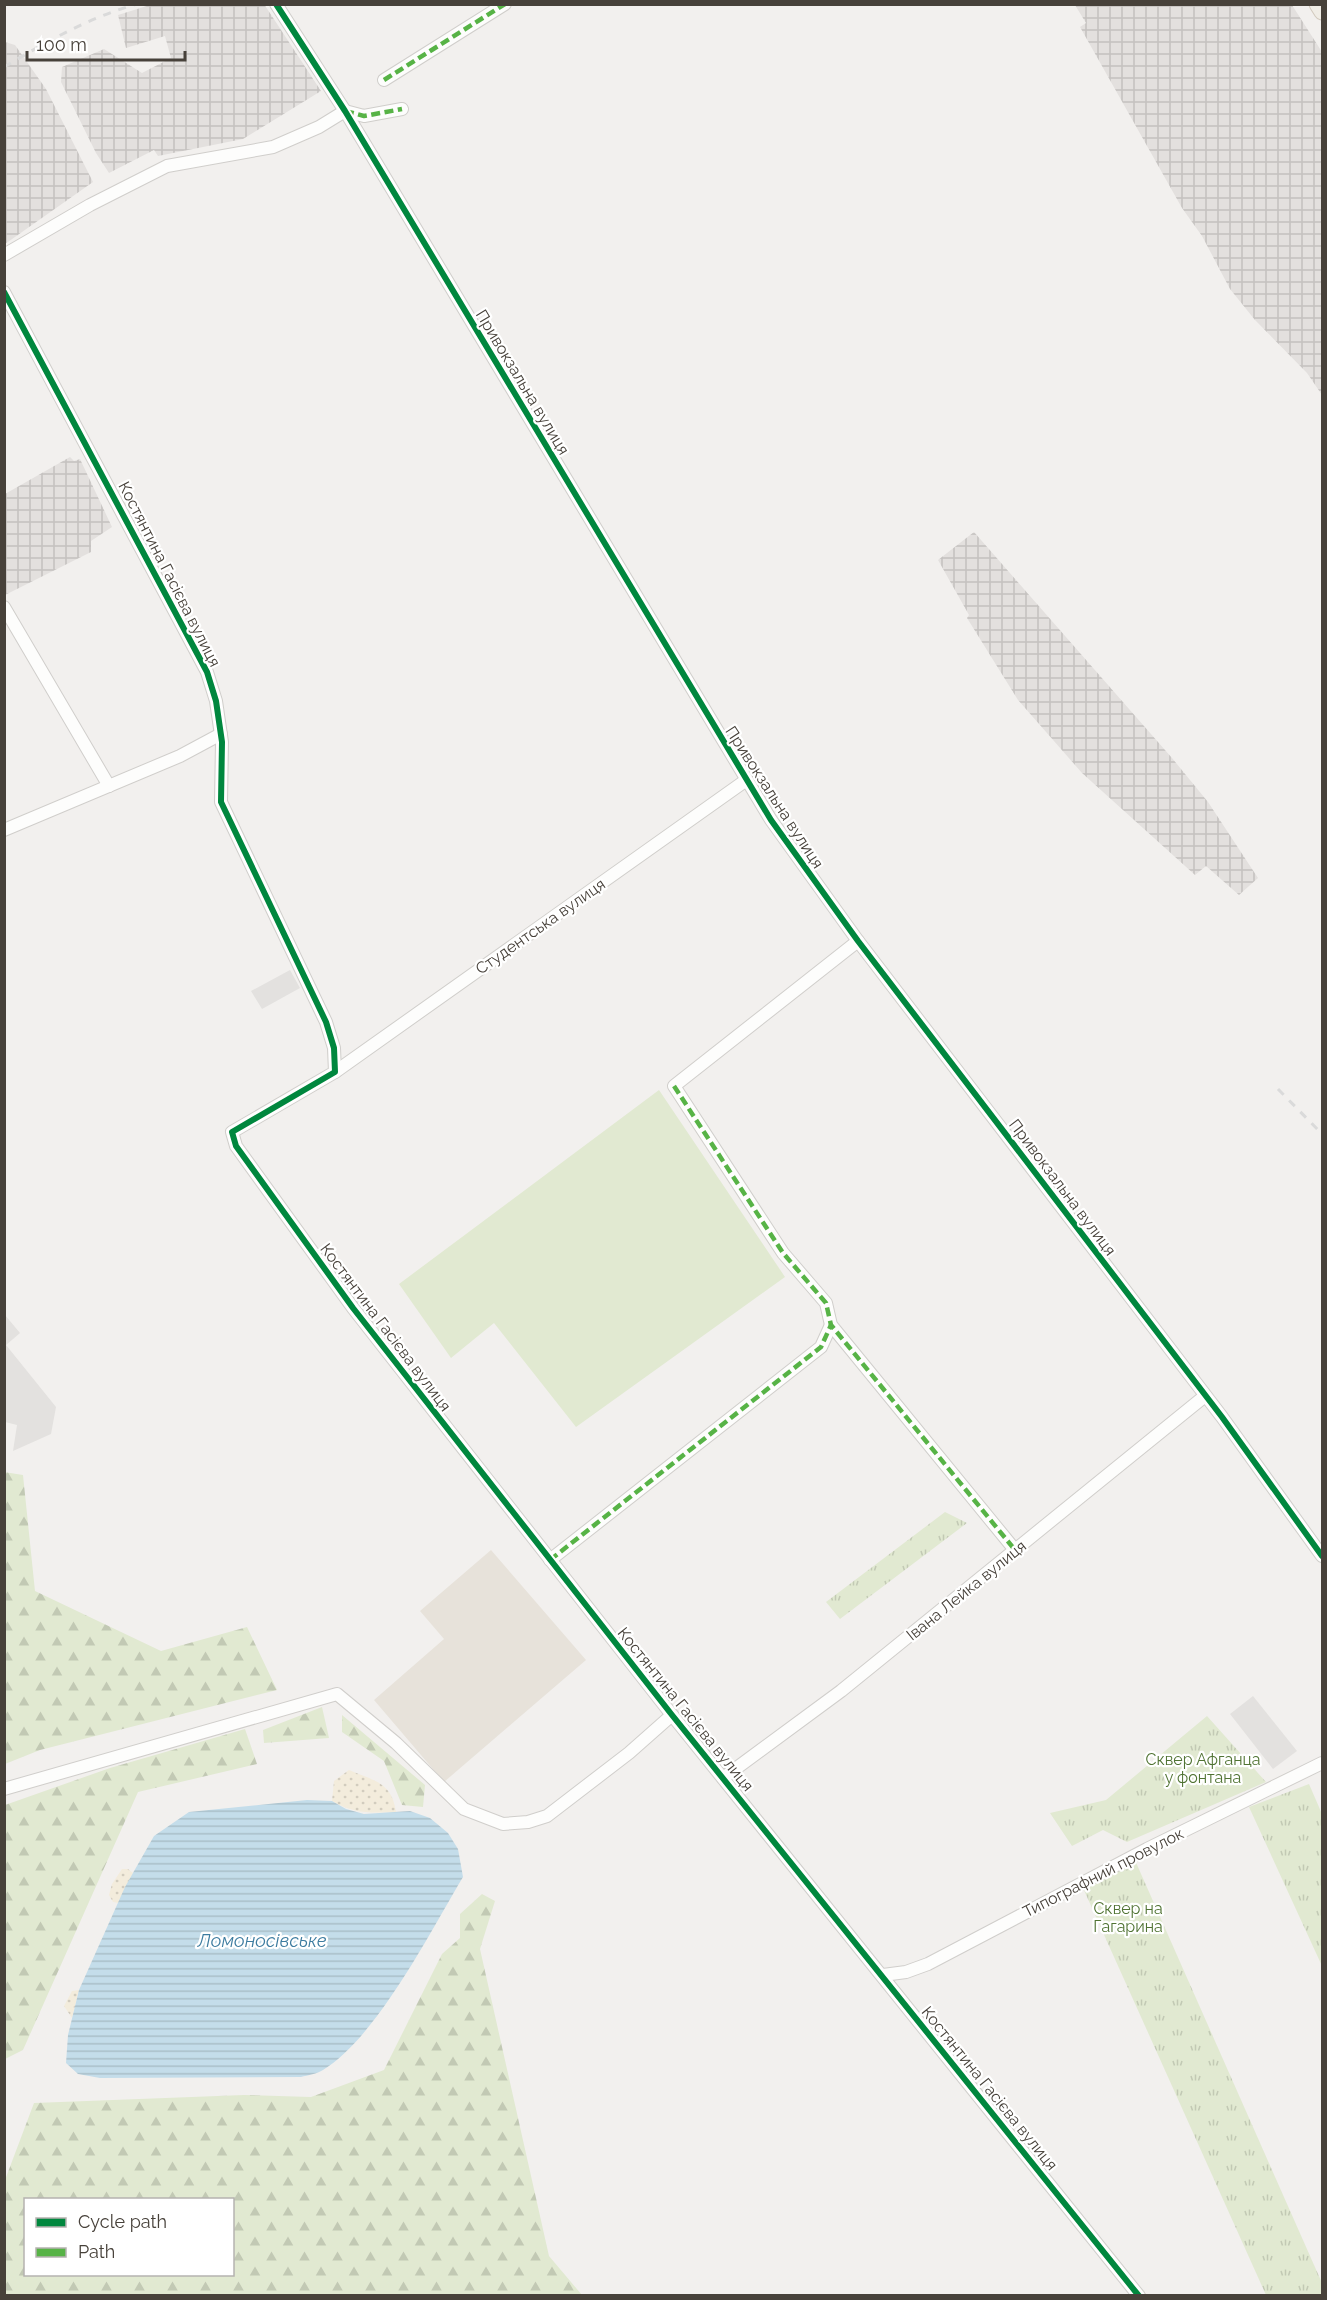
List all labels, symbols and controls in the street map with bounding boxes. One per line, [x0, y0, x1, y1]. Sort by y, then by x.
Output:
scale bar [27, 24, 184, 62]
text: 100 m [36, 34, 87, 55]
street label: Привокзальна вулиця [472, 306, 573, 458]
street label: Костянтина Гасієва вулиця [114, 478, 225, 670]
street label: Привокзальна вулиця [721, 723, 828, 872]
street label: Студентська вулиця [472, 874, 609, 978]
street label: Привокзальна вулиця [1005, 1115, 1120, 1259]
street label: Костянтина Гасієва вулиця [316, 1240, 455, 1415]
street label: Івана Лейка вулиця [903, 1536, 1030, 1644]
street label: Костянтина Гасієва вулиця [614, 1624, 758, 1795]
park label: Сквер Афганца у фонтана [1146, 1750, 1260, 1787]
street label: Типографний провулок [1020, 1824, 1187, 1921]
park label: Сквер на Гагарина [1093, 1899, 1163, 1936]
water label: Ломоносівське [196, 1930, 327, 1951]
street label: Костянтина Гасієва вулиця [918, 2003, 1062, 2174]
legend [24, 2198, 234, 2276]
text: Cycle path [78, 2211, 167, 2232]
text: Path [78, 2241, 115, 2262]

